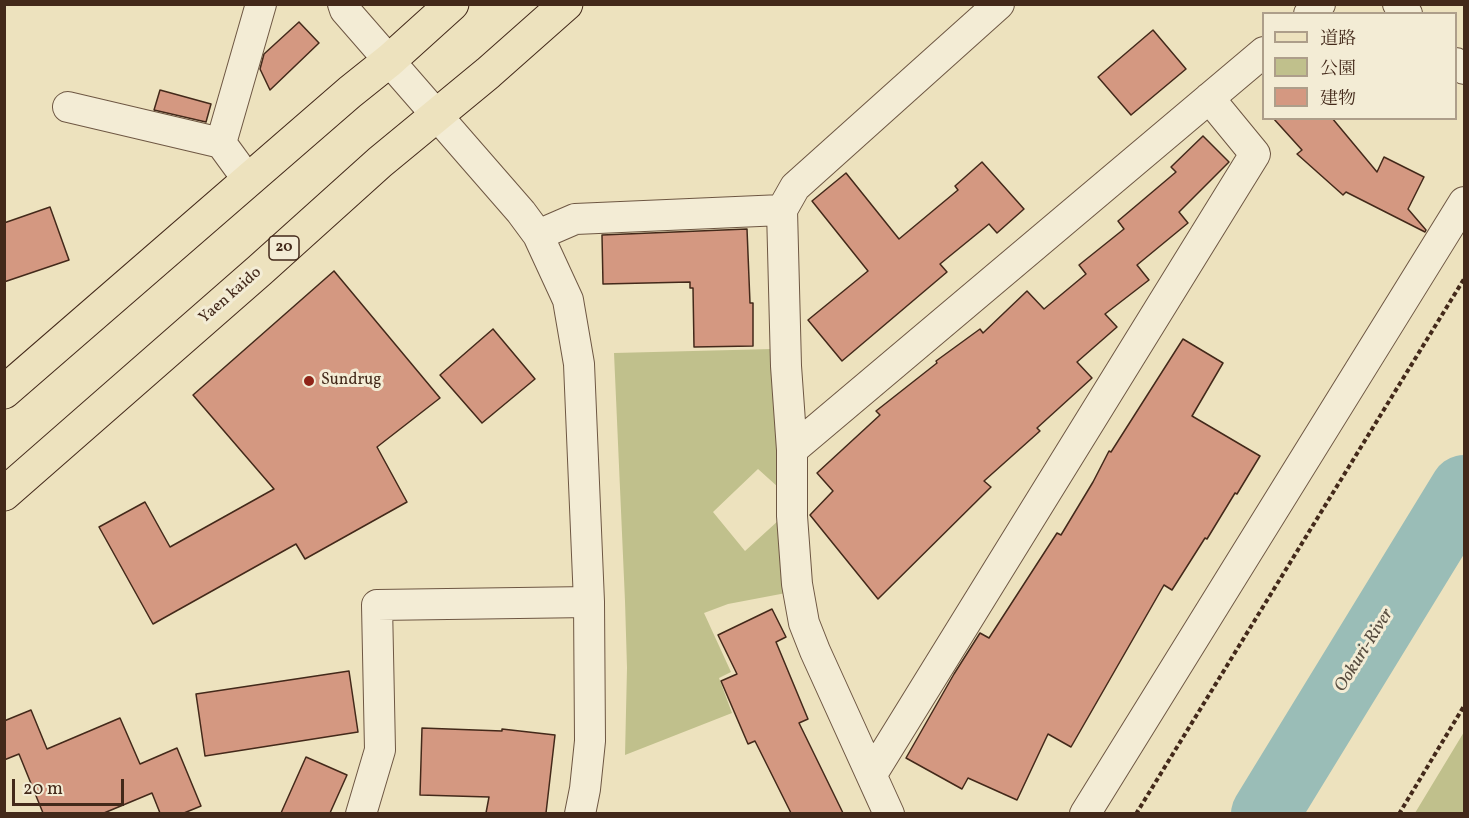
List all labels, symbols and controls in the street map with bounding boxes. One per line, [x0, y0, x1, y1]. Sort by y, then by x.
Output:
legend [1262, 12, 1457, 120]
text: 道路 [1320, 27, 1356, 52]
text: 公園 [1320, 57, 1356, 82]
text: 建物 [1320, 87, 1356, 112]
road number: 20 [269, 236, 299, 260]
street label: Yaen kaido [196, 264, 266, 328]
place label: Sundrug [321, 371, 381, 391]
marker: Sundrug [302, 374, 316, 388]
water label: Ookuri-River [1331, 605, 1399, 697]
scale bar [15, 767, 128, 805]
text: 20 m [23, 777, 63, 802]

